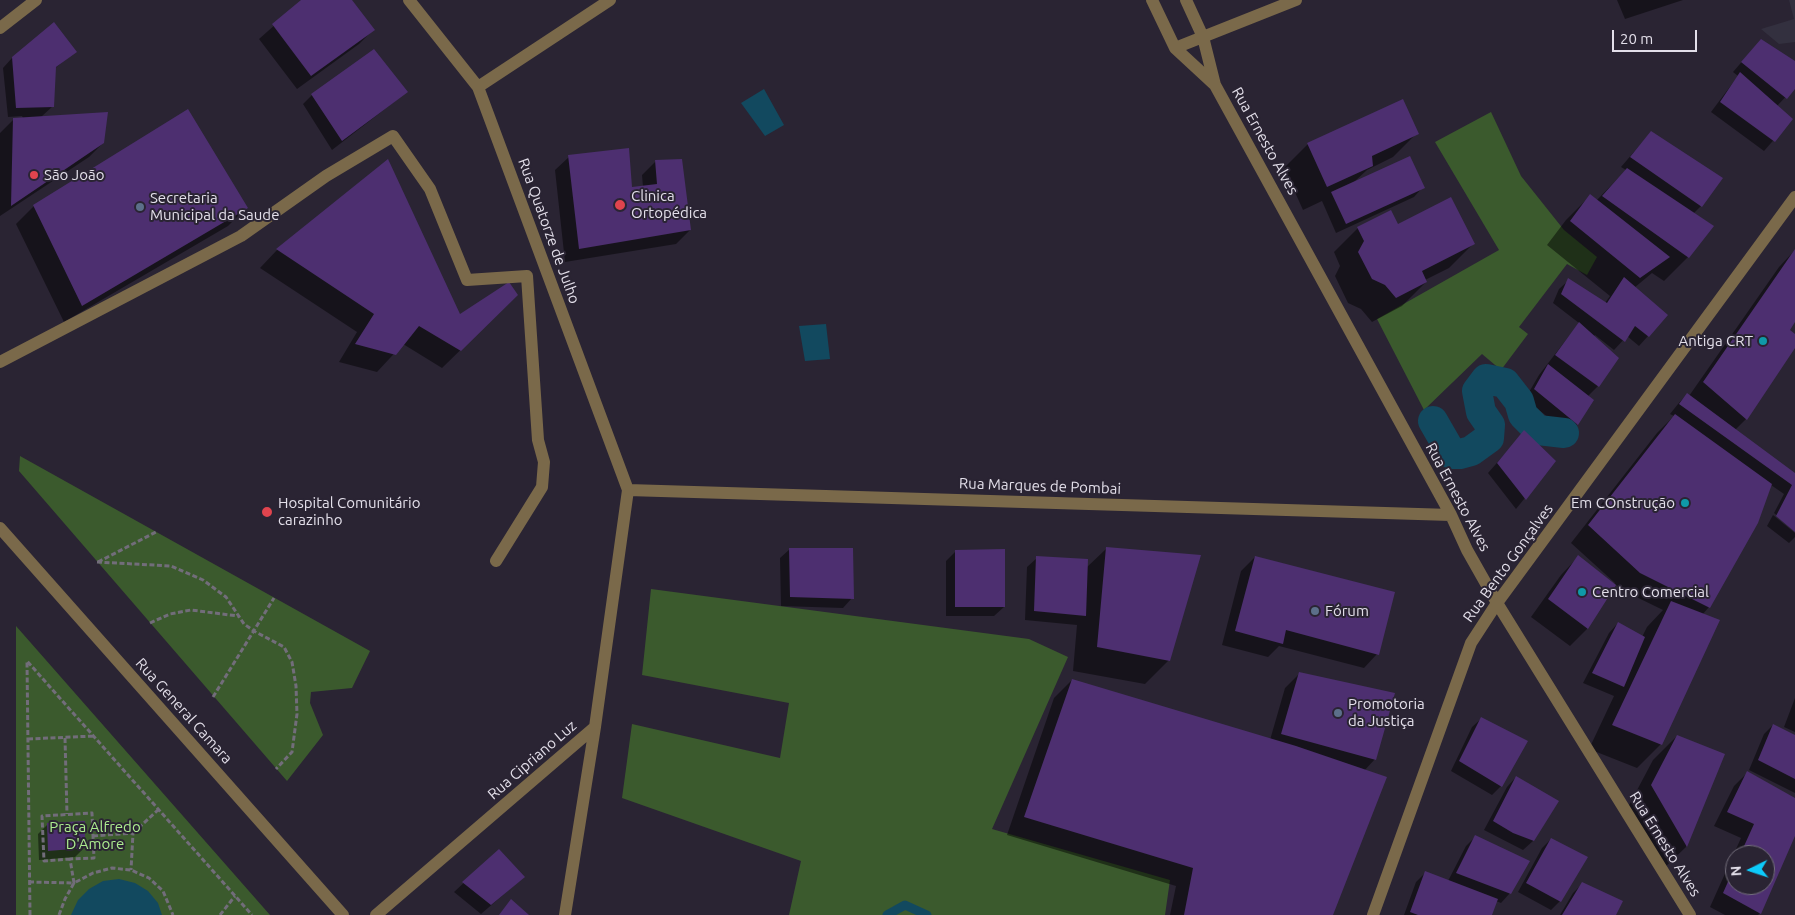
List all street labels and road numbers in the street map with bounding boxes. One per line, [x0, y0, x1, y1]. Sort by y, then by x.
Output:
street label: Rua Ernesto Alves [1228, 84, 1302, 198]
street label: Rua Quatorze de Julho [514, 156, 584, 306]
street label: Rua Ernesto Alves [1422, 440, 1494, 554]
street label: Rua Marques de Pombai [959, 474, 1121, 498]
street label: Rua Bento Gonçalves [1459, 501, 1557, 625]
street label: Rua General Camara [132, 655, 236, 767]
street label: Rua Cipriano Luz [484, 717, 580, 803]
street label: Rua Ernesto Alves [1625, 788, 1705, 900]

